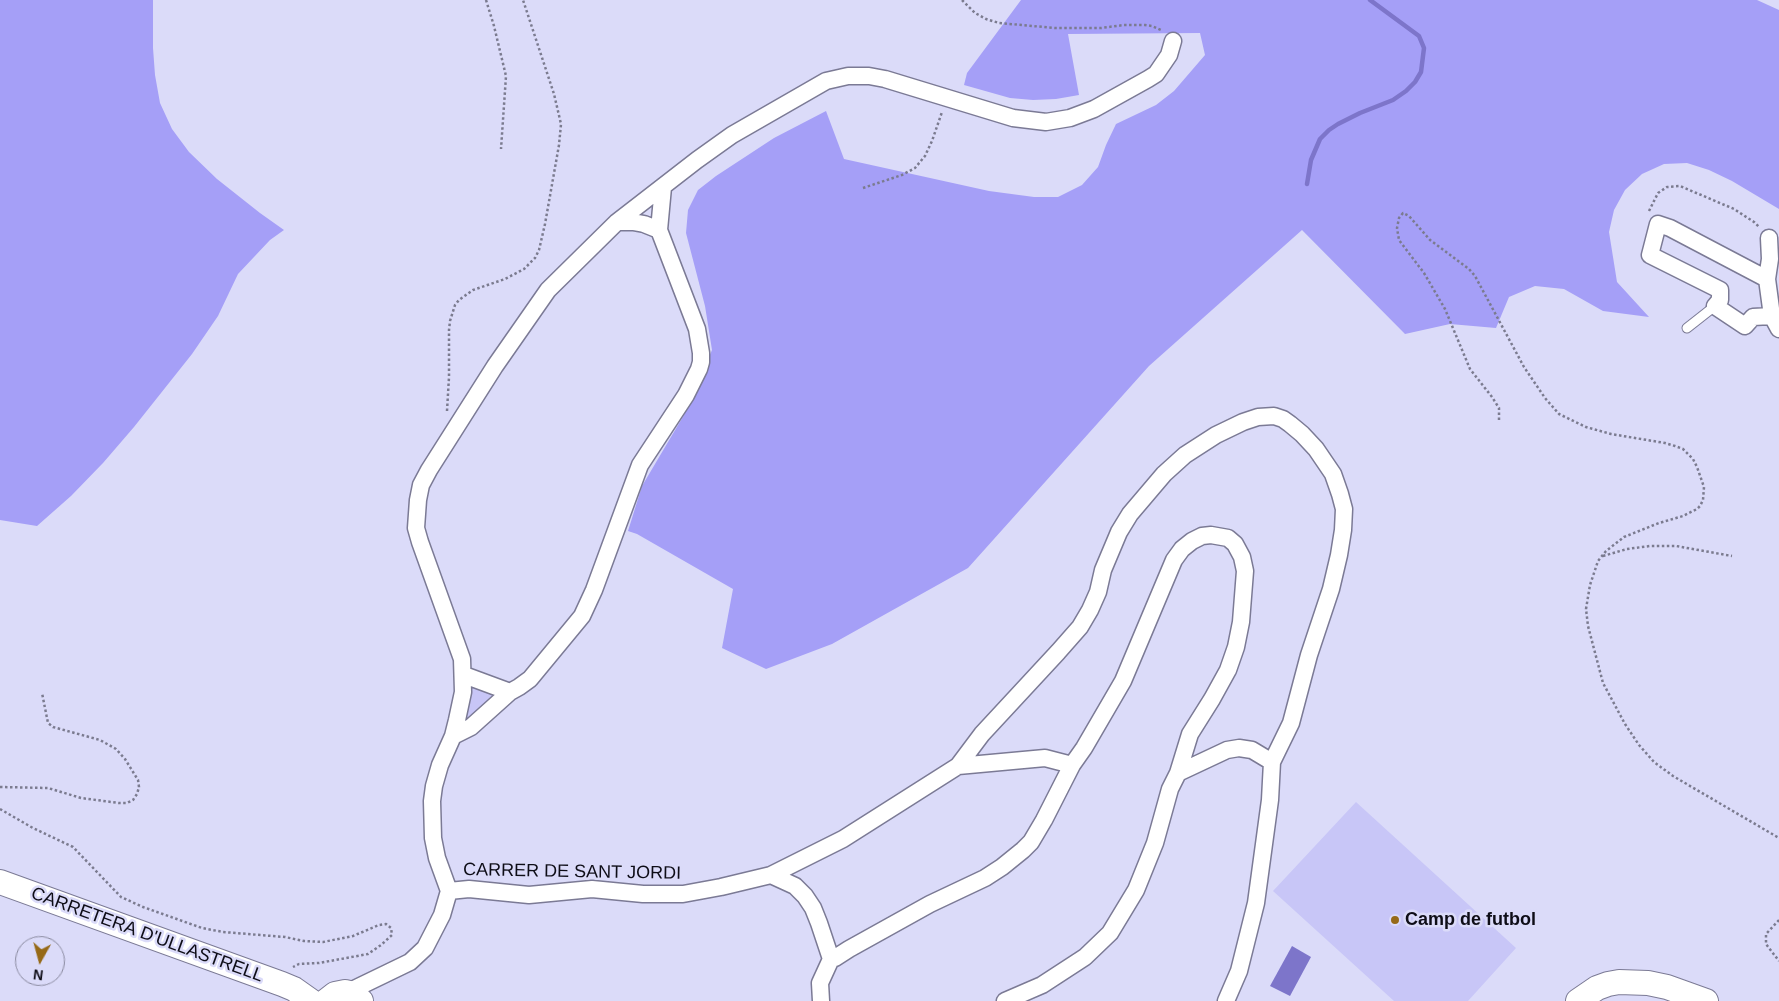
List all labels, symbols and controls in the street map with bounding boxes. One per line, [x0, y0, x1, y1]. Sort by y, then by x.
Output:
street label: CARRER DE SANT JORDI [463, 859, 681, 885]
street label: CARRETERA D'ULLASTRELL [28, 883, 266, 987]
place label: Camp de futbol [1405, 909, 1536, 931]
marker: Camp de futbol [1389, 914, 1401, 926]
north arrow [15, 936, 65, 986]
text: N [32, 966, 44, 983]

